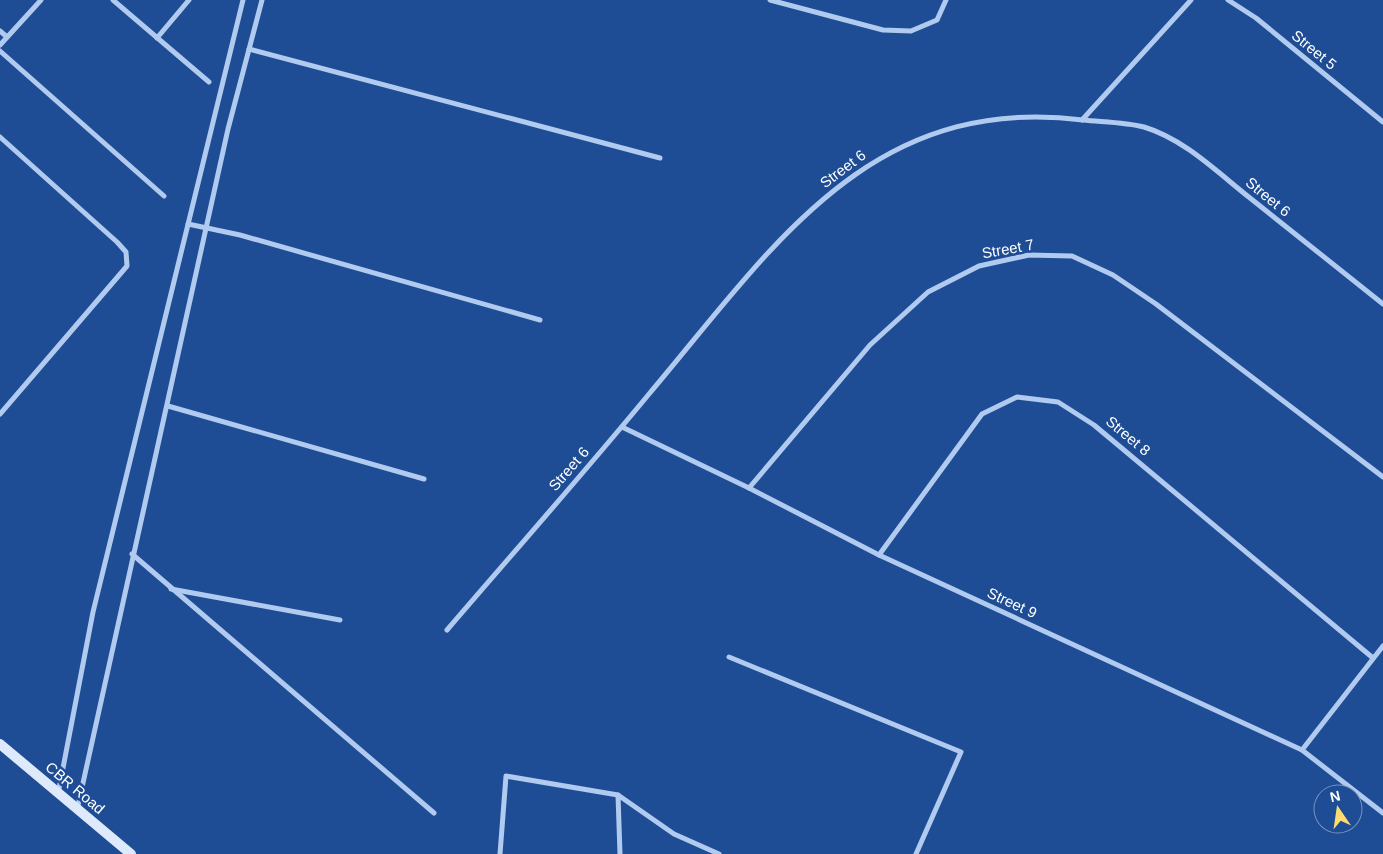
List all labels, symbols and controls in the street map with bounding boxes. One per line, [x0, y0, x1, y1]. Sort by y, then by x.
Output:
street label: Street 5 [1289, 26, 1340, 73]
street label: Street 6 [817, 146, 869, 191]
street label: Street 6 [1243, 173, 1294, 220]
street label: Street 7 [981, 236, 1035, 261]
street label: Street 8 [1103, 412, 1154, 459]
street label: Street 6 [545, 443, 592, 494]
street label: Street 9 [985, 584, 1040, 621]
street label: CBR Road [42, 758, 108, 817]
north arrow [1313, 784, 1363, 834]
text: N [1328, 787, 1342, 805]

